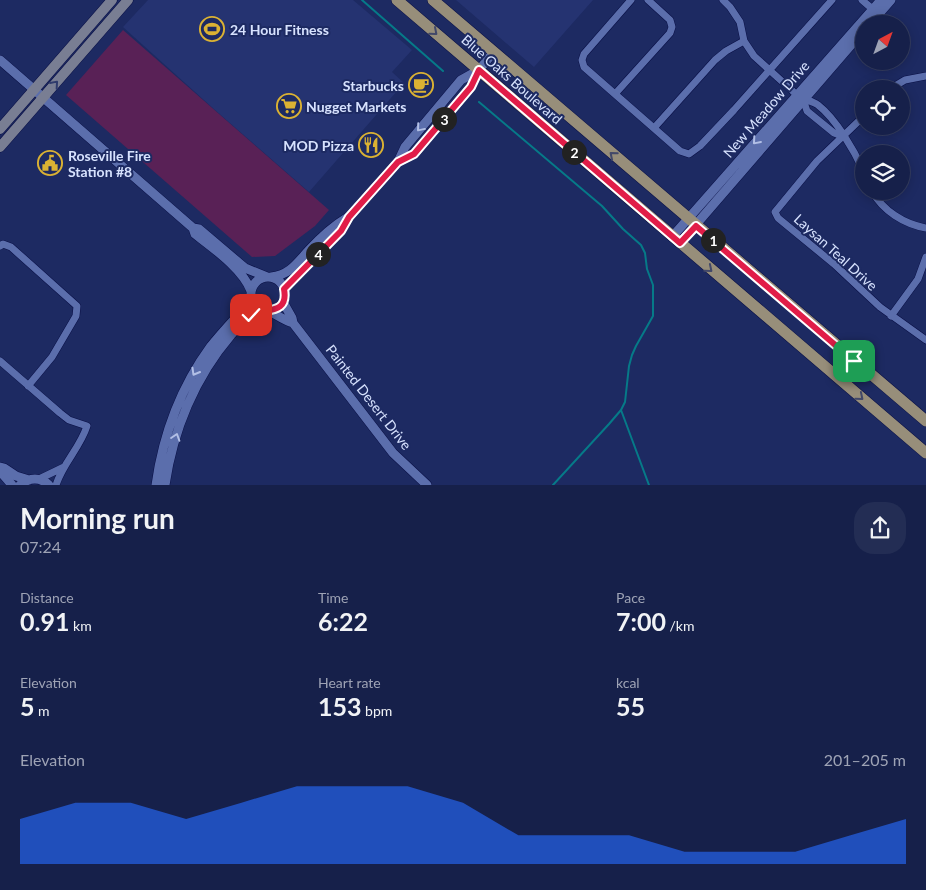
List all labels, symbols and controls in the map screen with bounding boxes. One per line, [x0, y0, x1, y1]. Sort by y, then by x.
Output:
north arrow [855, 15, 910, 70]
map controls [855, 15, 910, 200]
sports icon: 24 Hour Fitness [199, 16, 225, 42]
place label: 24 Hour Fitness [230, 21, 329, 38]
one-way arrow [428, 26, 437, 35]
street label: Blue Oaks Boulevard [458, 31, 566, 127]
street label: New Meadow Drive [719, 57, 813, 161]
cafe icon: Starbucks [408, 72, 434, 98]
place label: Starbucks [343, 77, 404, 94]
one-way arrow [49, 80, 58, 89]
button: locate [855, 80, 910, 135]
supermarket icon: Nugget Markets [276, 93, 302, 119]
place label: Nugget Markets [306, 98, 406, 115]
pin: 3 [432, 106, 456, 132]
text: 3 [440, 111, 449, 128]
one-way arrow [417, 123, 426, 132]
restaurant icon: MOD Pizza [358, 132, 384, 158]
one-way arrow [753, 136, 762, 145]
place label: MOD Pizza [283, 137, 354, 154]
pin: 2 [562, 140, 586, 164]
text: 2 [570, 144, 579, 161]
button: layers [855, 145, 910, 200]
place label: Roseville Fire Station #8 [68, 147, 151, 180]
public building icon: Roseville Fire Station #8 [37, 150, 63, 176]
one-way arrow [609, 151, 618, 160]
street label: Laysan Teal Drive [791, 210, 881, 294]
pin: 1 [700, 228, 726, 252]
text: 1 [709, 232, 718, 249]
pin: 4 [306, 242, 330, 266]
text: 4 [314, 246, 323, 263]
one-way arrow [704, 263, 713, 272]
pin [230, 294, 272, 336]
icon: check [237, 301, 265, 329]
pin [833, 340, 875, 382]
street label: Painted Desert Drive [323, 341, 415, 453]
icon: arrive [840, 347, 868, 375]
one-way arrow [191, 366, 201, 375]
one-way arrow [854, 391, 863, 399]
one-way arrow [170, 434, 180, 442]
text: Morning run [20, 501, 175, 535]
button: share [854, 502, 906, 554]
text: 07:24 [20, 537, 61, 556]
text: Distance [20, 589, 74, 606]
text: Time [318, 589, 349, 606]
text: Pace [616, 589, 645, 606]
text: 0.91 [20, 606, 69, 636]
text: 6:22 [318, 606, 368, 636]
text: 7:00 [616, 606, 666, 636]
text: km [69, 617, 92, 634]
text: /km [666, 617, 695, 634]
text: Elevation [20, 674, 77, 691]
text: Heart rate [318, 674, 381, 691]
text: kcal [616, 674, 640, 691]
text: 5 [20, 691, 35, 721]
text: 153 [318, 691, 362, 721]
text: 55 [616, 691, 645, 721]
text: m [35, 702, 50, 719]
text: bpm [362, 702, 392, 719]
text: Elevation [20, 750, 85, 769]
text: 201–205 m [824, 750, 906, 769]

